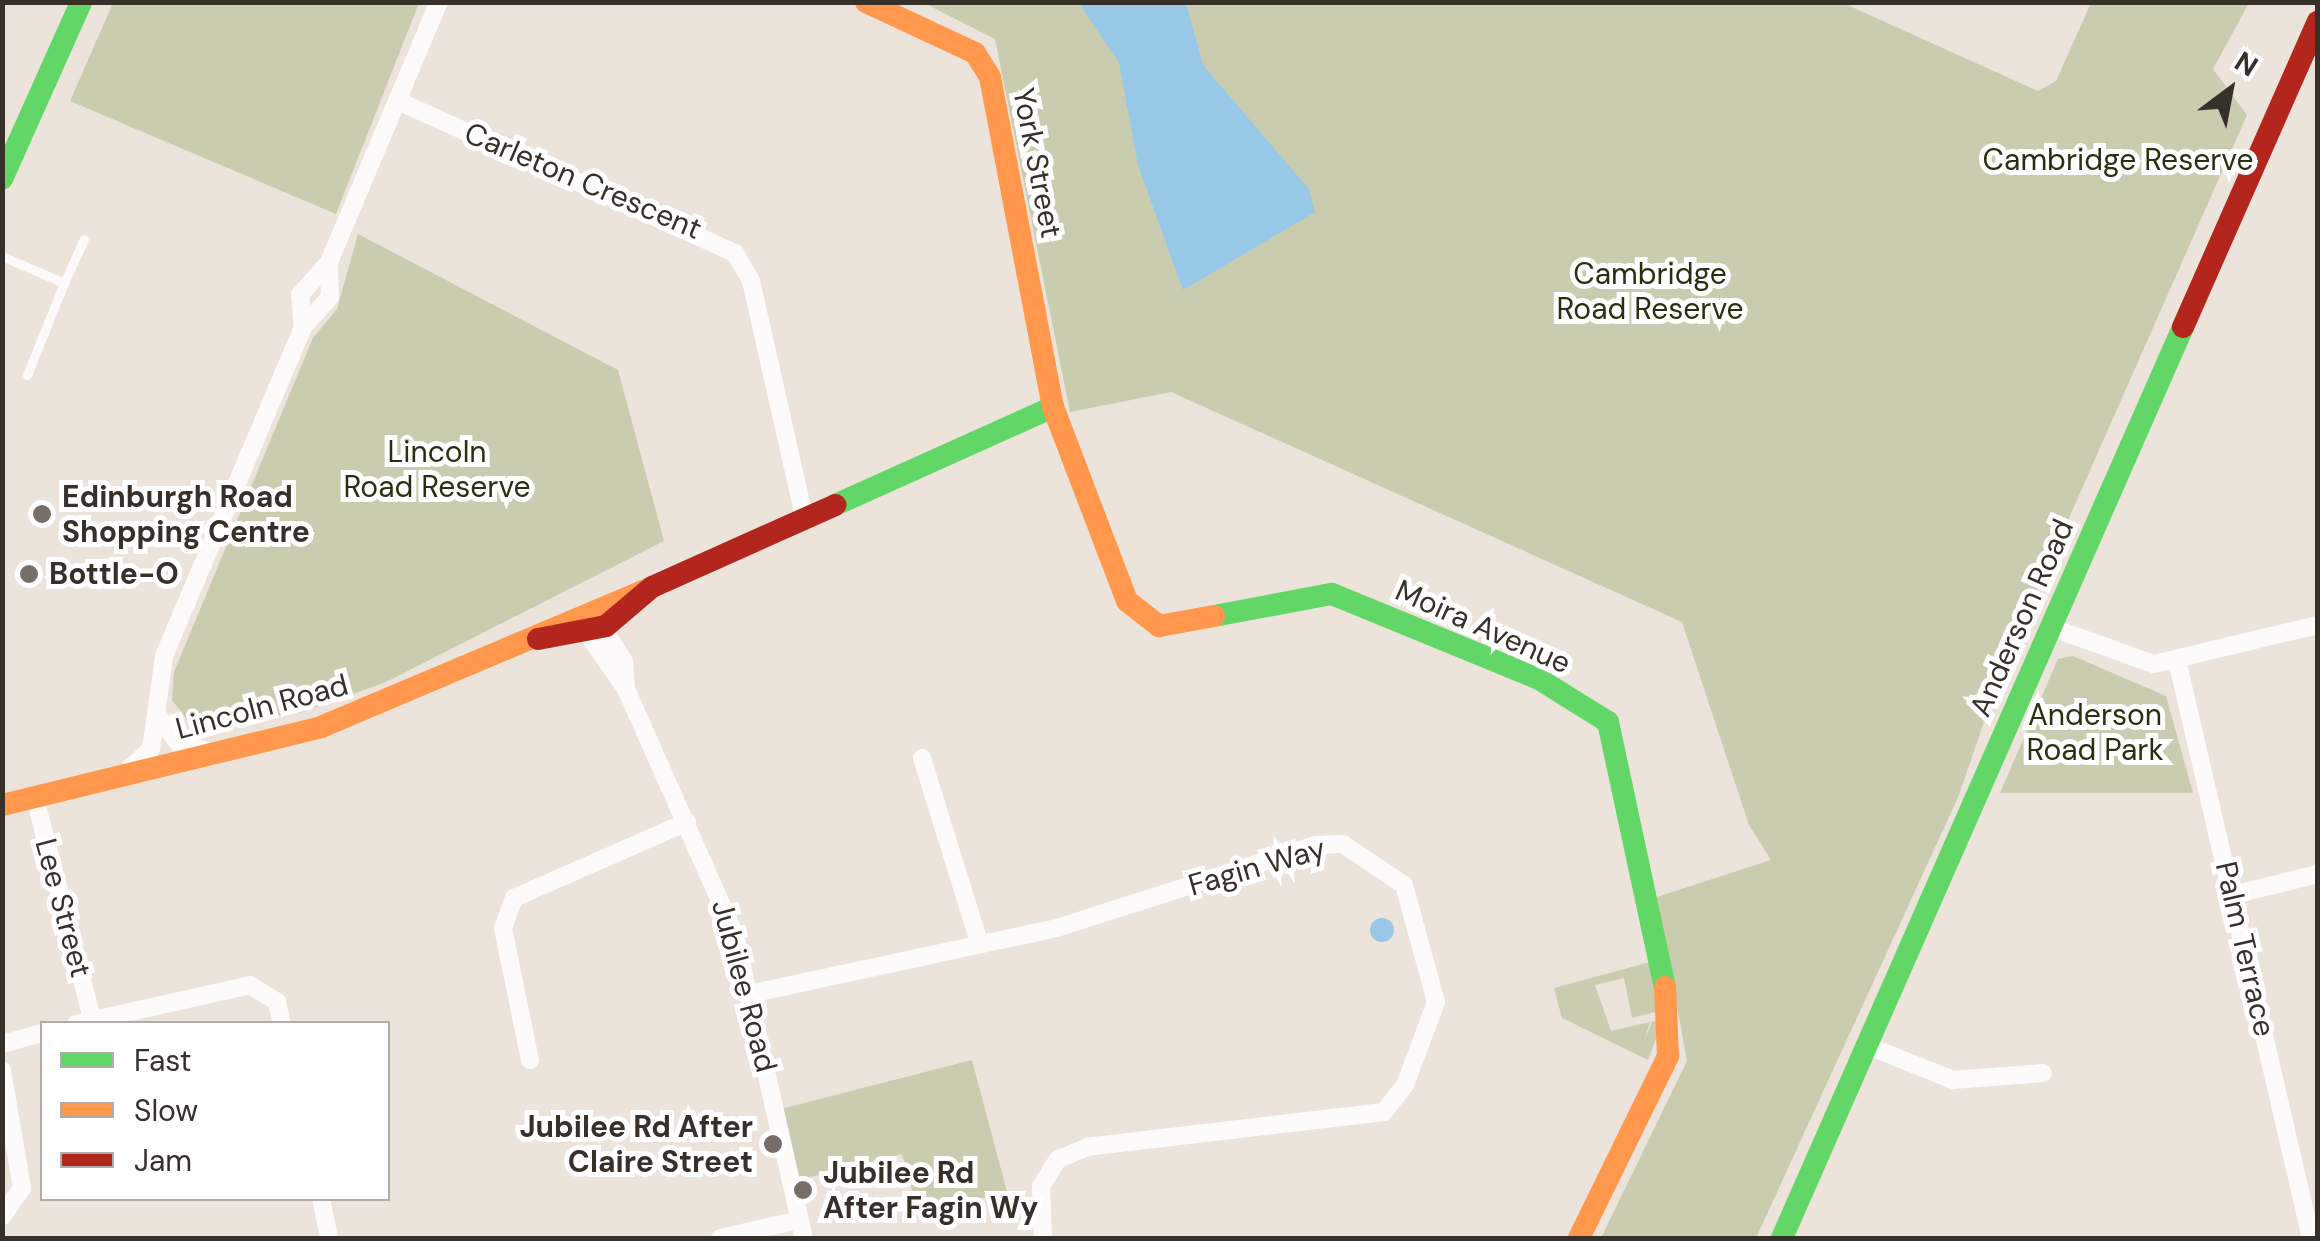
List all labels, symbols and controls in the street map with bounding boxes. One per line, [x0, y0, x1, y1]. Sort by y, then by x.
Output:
north arrow [2180, 40, 2280, 140]
text: N [2228, 43, 2265, 85]
street label: York Street [1005, 85, 1069, 241]
street label: Carleton Crescent [459, 115, 707, 247]
park label: Cambridge Reserve [1983, 142, 2253, 178]
park label: Cambridge Road Reserve [1556, 256, 1744, 326]
park label: Lincoln Road Reserve [343, 434, 531, 504]
place label: Edinburgh Road Shopping Centre [62, 479, 310, 550]
marker: Edinburgh Road Shopping Centre [31, 503, 53, 525]
street label: Anderson Road [1962, 514, 2082, 722]
place label: Bottle-O [49, 556, 179, 592]
marker: Bottle-O [18, 563, 40, 585]
street label: Moira Avenue [1390, 572, 1576, 682]
street label: Lincoln Road [172, 667, 352, 747]
park label: Anderson Road Park [2026, 697, 2164, 768]
street label: Fagin Way [1184, 830, 1330, 904]
street label: Lee Street [27, 835, 99, 981]
street label: Palm Terrace [2207, 858, 2283, 1040]
street label: Jubilee Road [704, 896, 784, 1076]
legend [40, 1021, 390, 1201]
text: Fast [134, 1041, 192, 1080]
text: Slow [134, 1091, 198, 1130]
place label: Jubilee Rd After Claire Street [519, 1109, 753, 1180]
marker: Jubilee Rd After Claire Street [762, 1133, 784, 1155]
text: Jam [134, 1141, 192, 1180]
place label: Jubilee Rd After Fagin Wy [823, 1155, 1038, 1226]
marker: Jubilee Rd After Fagin Wy [792, 1179, 814, 1201]

